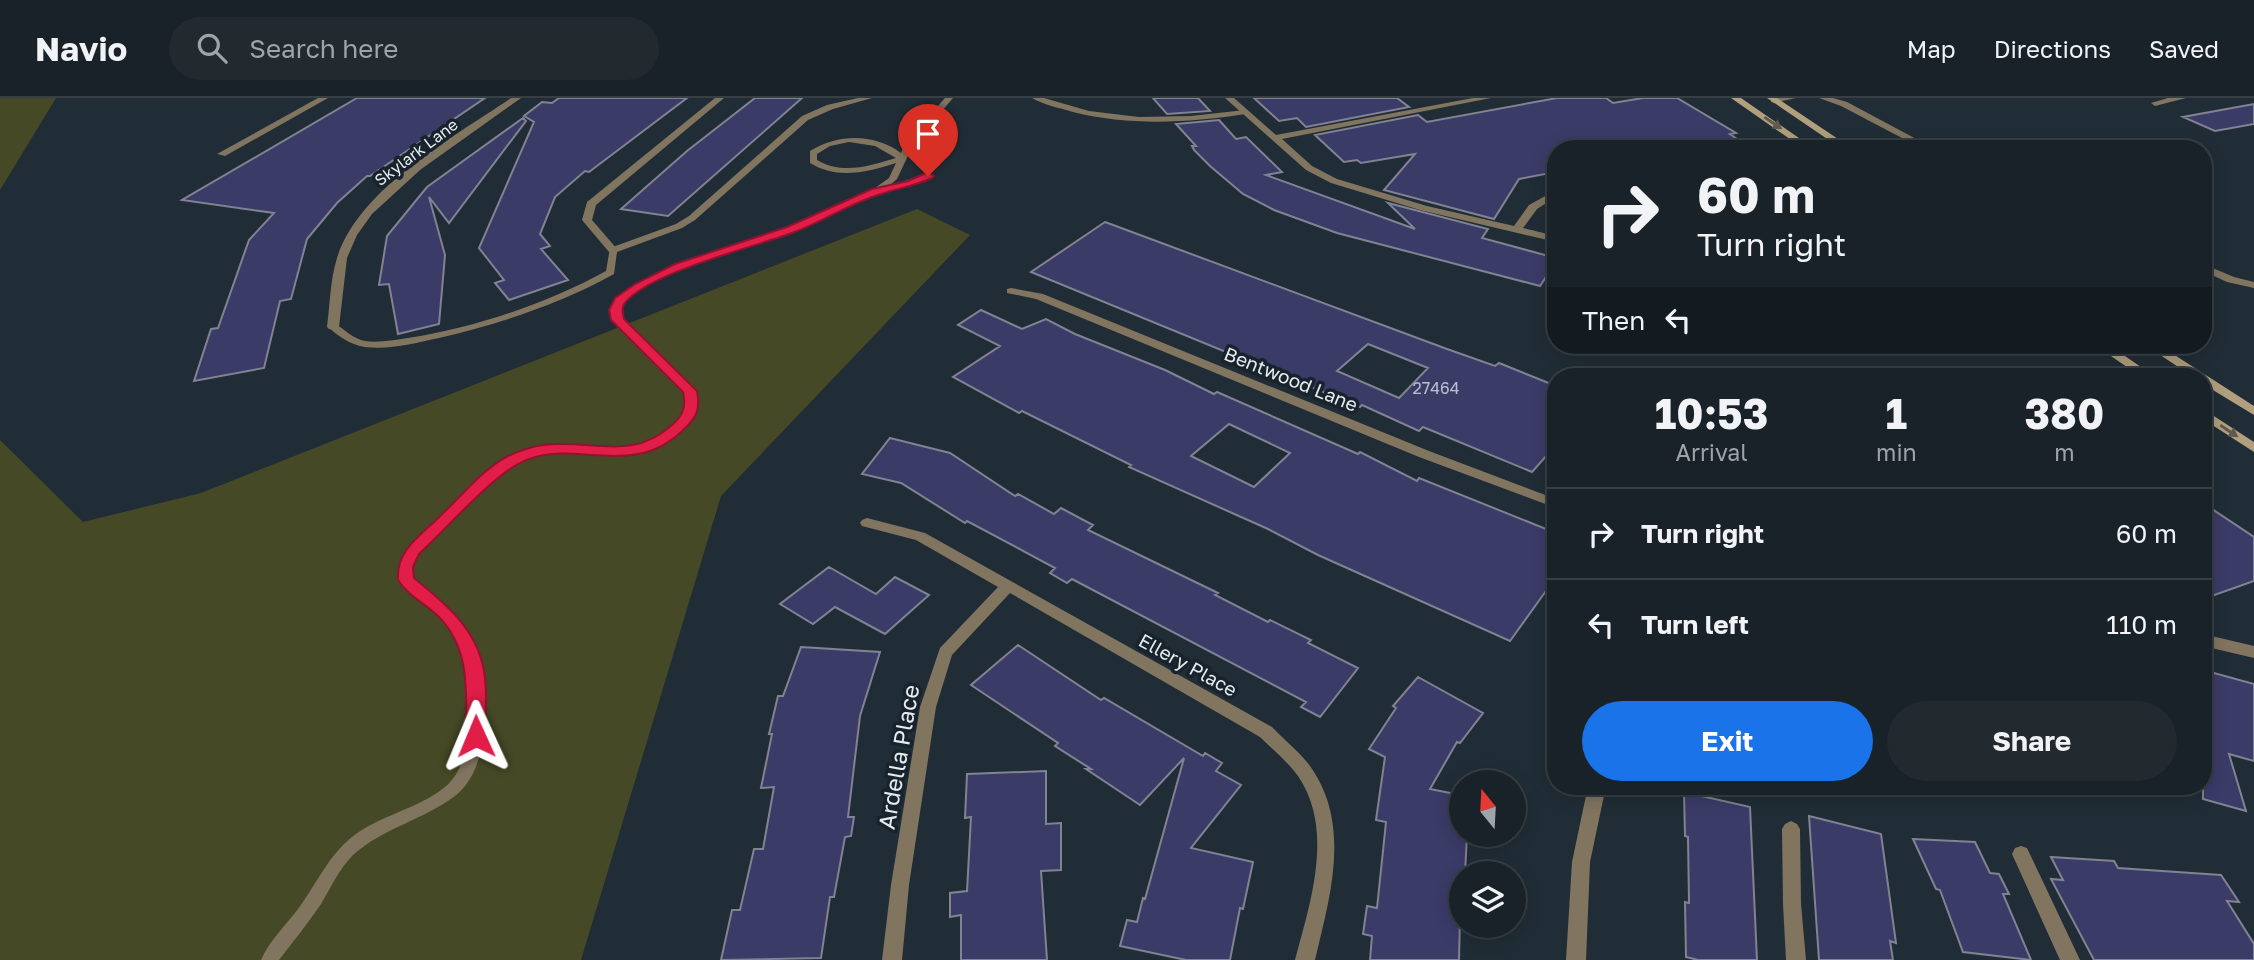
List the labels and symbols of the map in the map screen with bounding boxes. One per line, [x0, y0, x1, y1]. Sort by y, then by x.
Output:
pin [898, 104, 958, 176]
street label: Skylark Lane [370, 114, 462, 190]
one-way arrow [1764, 116, 1782, 130]
street label: Bentwood Lane [1221, 341, 1361, 416]
house number: 27464 [1413, 378, 1459, 398]
one-way arrow [2219, 424, 2238, 437]
street label: Ellery Place [1135, 628, 1241, 701]
street label: Ardella Place [872, 682, 925, 831]
position arrow [439, 699, 513, 773]
north arrow [1449, 770, 1526, 847]

